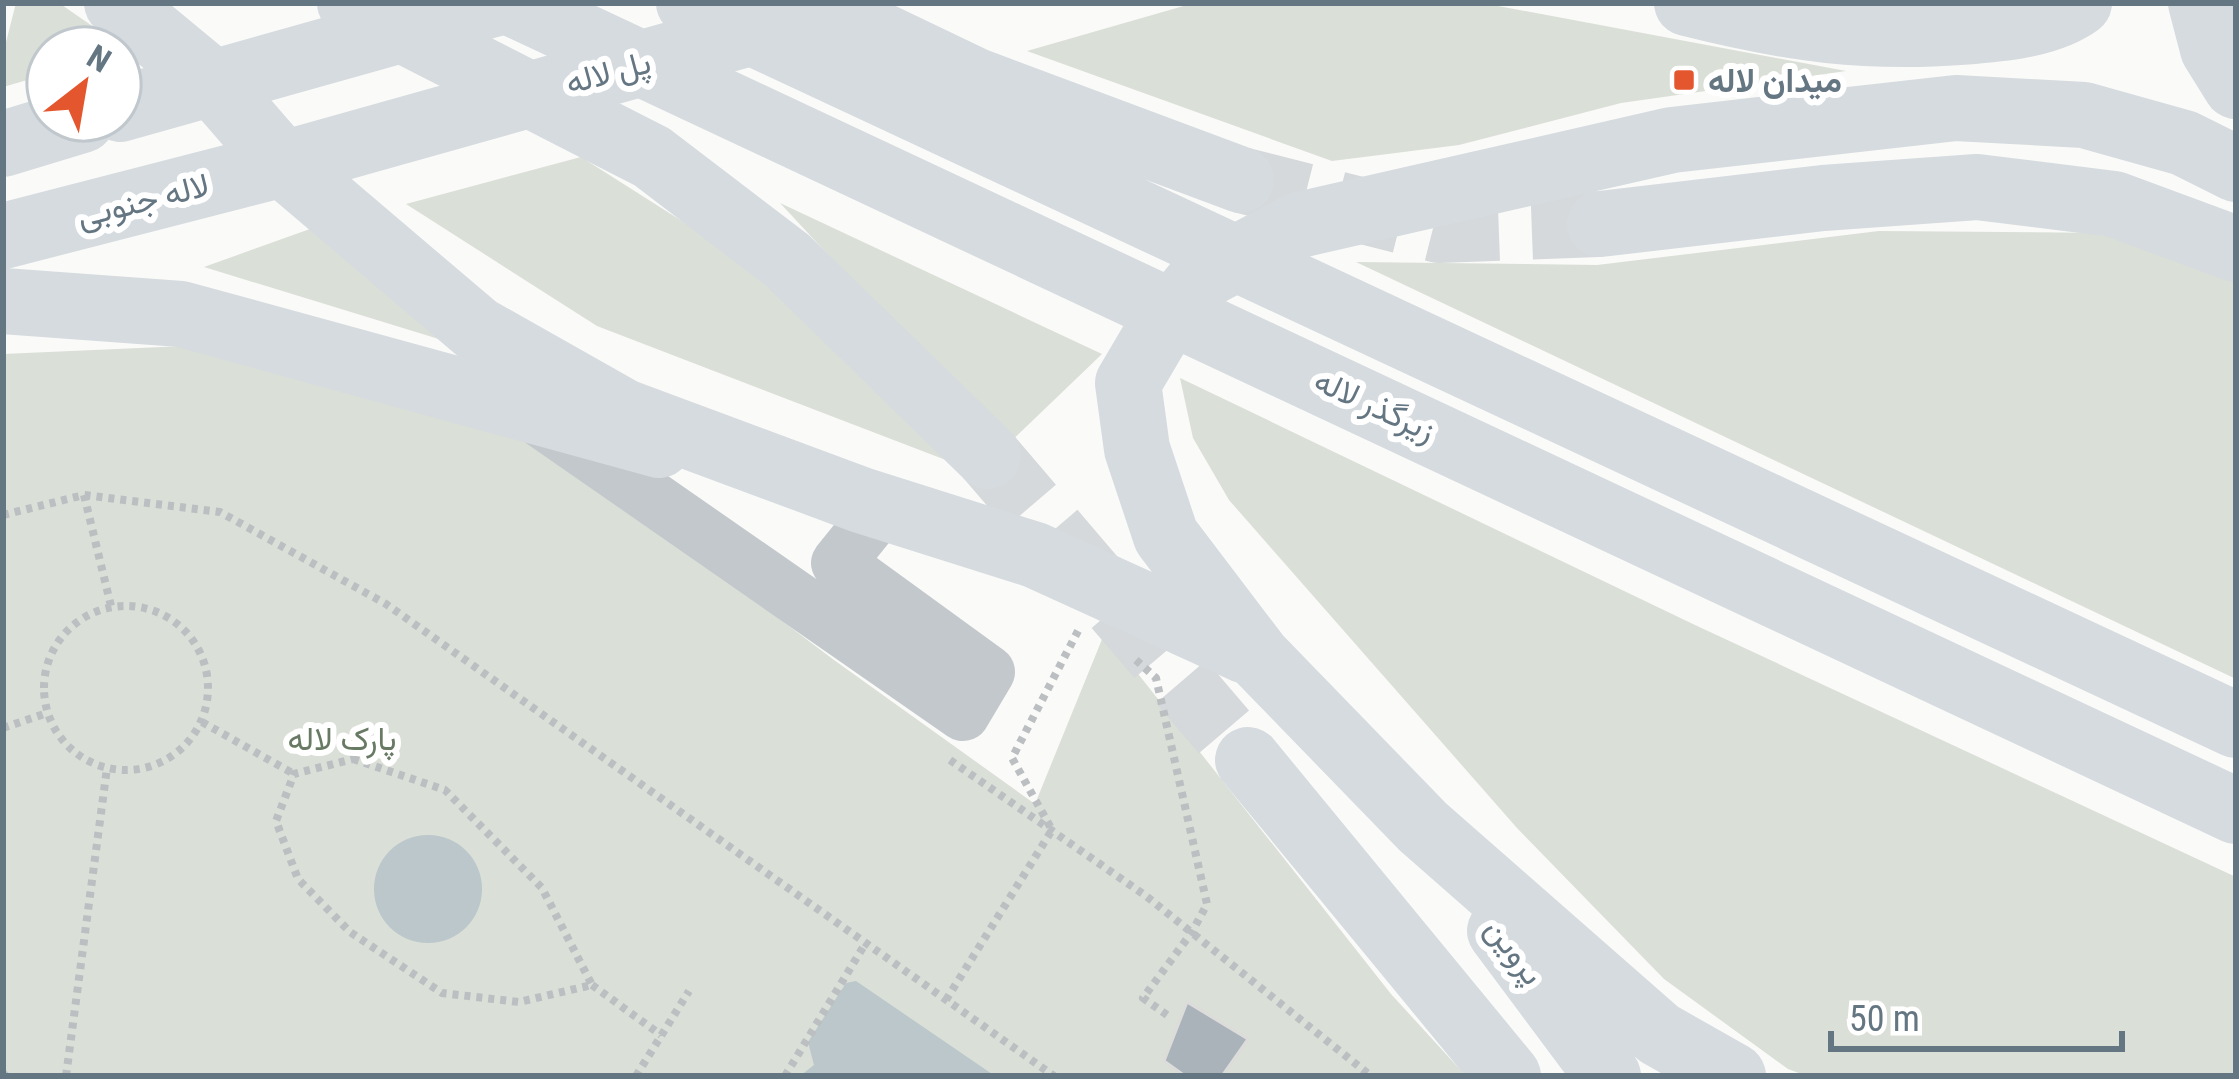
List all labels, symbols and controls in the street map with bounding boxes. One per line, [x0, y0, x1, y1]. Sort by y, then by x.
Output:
north arrow [24, 24, 144, 144]
text: N [80, 37, 118, 81]
street label: پل لاله [561, 42, 656, 105]
place label: میدان لاله [1708, 61, 1842, 100]
marker: میدان لاله [1671, 67, 1697, 93]
street label: لاله جنوبی [73, 165, 213, 236]
street label: زیرگذر لاله [1308, 360, 1442, 451]
park label: پارک لاله [288, 719, 397, 761]
street label: پروین [1475, 910, 1553, 994]
scale bar [1831, 977, 2122, 1051]
text: 50 m [1849, 998, 1920, 1040]

